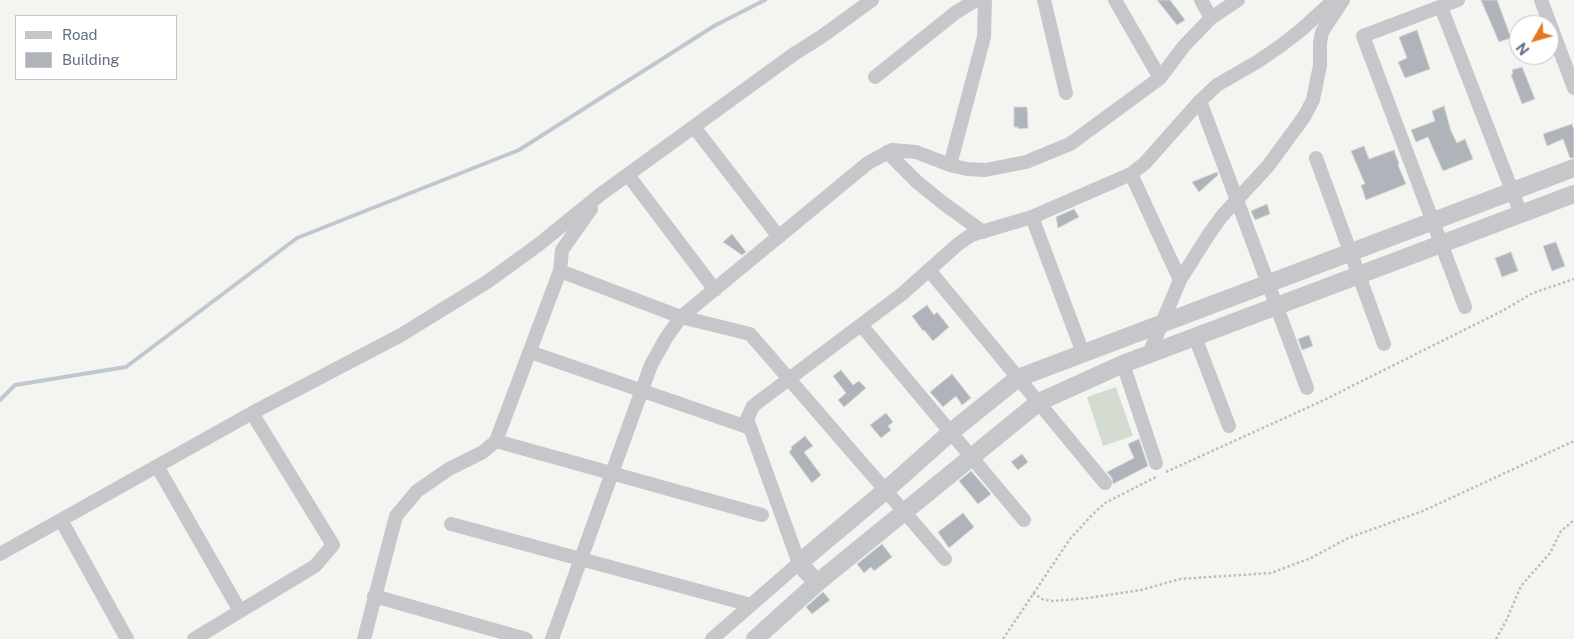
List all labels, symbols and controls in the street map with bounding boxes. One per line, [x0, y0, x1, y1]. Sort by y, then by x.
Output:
legend [15, 15, 178, 80]
north arrow [1509, 15, 1559, 65]
text: Road [62, 26, 98, 43]
text: N [1513, 39, 1533, 58]
text: Building [62, 51, 120, 68]

